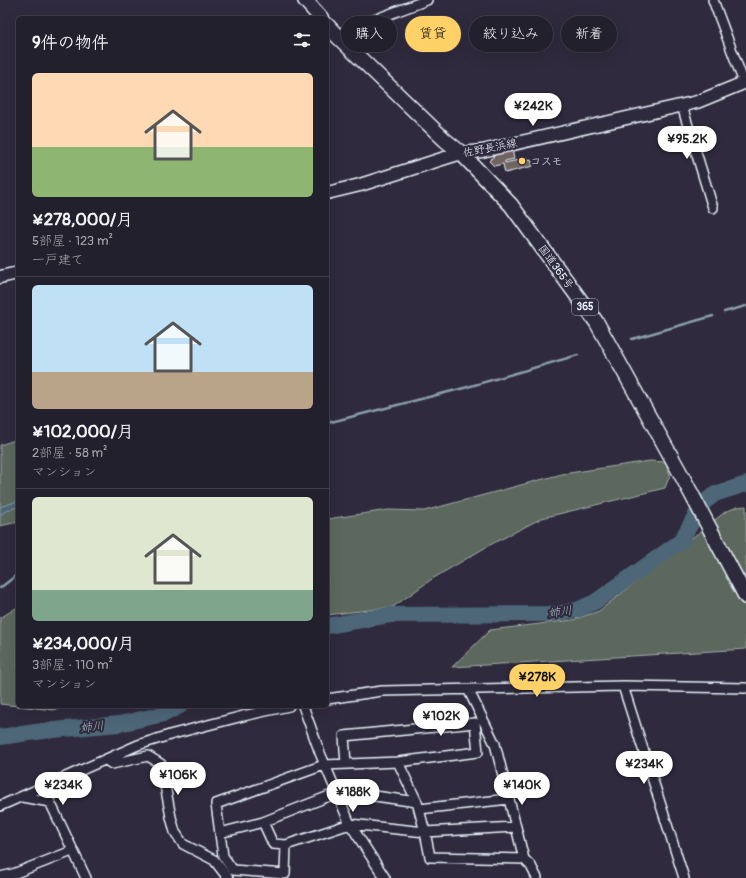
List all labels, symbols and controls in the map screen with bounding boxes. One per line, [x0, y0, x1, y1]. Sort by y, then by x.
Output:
chip: 購入 [341, 16, 397, 52]
chip: 賃貸 [405, 16, 461, 52]
chip: 絞り込み [469, 16, 553, 52]
chip: 新着 [561, 16, 617, 52]
icon: filters [291, 29, 313, 51]
text: 9件の物件 [32, 32, 109, 53]
pin: ¥242K [505, 93, 561, 127]
text: ¥242K [514, 98, 552, 114]
icon: home [137, 99, 209, 171]
pin: ¥95.2K [654, 126, 720, 160]
text: ¥95.2K [667, 131, 707, 147]
street label: 佐野長浜線 [462, 136, 518, 160]
place label: コスモ [530, 155, 563, 168]
marker: コスモ [517, 156, 527, 166]
text: ¥278,000/月 [32, 209, 133, 230]
text: 5部屋 · 123 m² [32, 233, 113, 249]
street label: 国道365号 [536, 242, 576, 292]
text: 一戸建て [32, 252, 84, 268]
road number: 365 [572, 299, 598, 315]
icon: home [137, 311, 209, 383]
text: ¥102,000/月 [32, 421, 134, 442]
text: 2部屋 · 58 m² [32, 445, 108, 461]
text: マンション [32, 464, 96, 480]
icon: home [137, 523, 209, 595]
water label: 姉川 [547, 603, 573, 621]
text: ¥234,000/月 [32, 633, 134, 654]
text: 3部屋 · 110 m² [32, 657, 113, 673]
pin: ¥278K [509, 664, 565, 698]
text: ¥278K [518, 669, 556, 685]
text: マンション [32, 676, 96, 692]
pin: ¥102K [413, 703, 469, 737]
text: ¥102K [422, 708, 460, 724]
water label: 姉川 [79, 718, 105, 736]
pin: ¥234K [616, 751, 672, 785]
text: ¥234K [625, 756, 663, 772]
pin: ¥106K [150, 762, 206, 796]
text: ¥106K [159, 767, 197, 783]
pin: ¥234K [35, 772, 91, 806]
pin: ¥140K [494, 772, 550, 806]
text: ¥234K [44, 777, 82, 793]
text: ¥140K [503, 777, 541, 793]
pin: ¥188K [325, 779, 381, 813]
text: ¥188K [335, 784, 371, 800]

